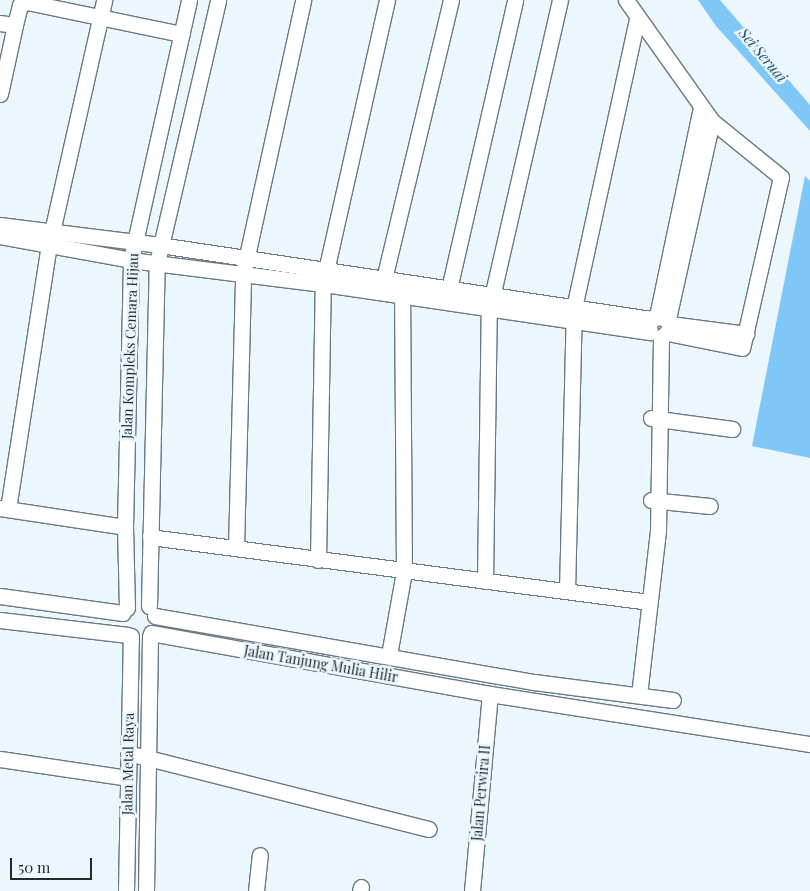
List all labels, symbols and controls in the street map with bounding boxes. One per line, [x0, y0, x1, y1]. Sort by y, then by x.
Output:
water label: Sei Seruai [735, 24, 791, 86]
street label: Jalan Kompleks Cemara Hijau [118, 253, 142, 439]
street label: Jalan Tanjung Mulia Hilir [242, 642, 400, 686]
street label: Jalan Metal Raya [119, 713, 137, 815]
street label: Jalan Perwira II [468, 744, 494, 842]
scale bar [12, 848, 95, 880]
text: 50 m [18, 857, 50, 877]

